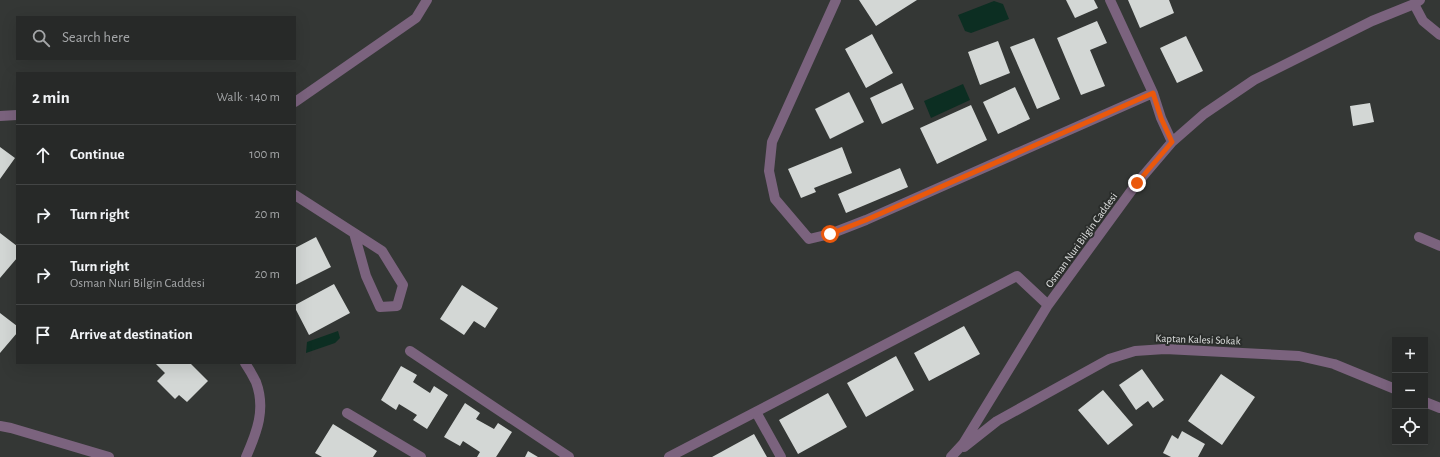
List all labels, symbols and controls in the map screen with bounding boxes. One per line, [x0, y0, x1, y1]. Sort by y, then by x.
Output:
search box [16, 16, 296, 60]
icon: search [30, 27, 52, 49]
text: Search here [62, 30, 130, 45]
text: 2 min [32, 89, 70, 106]
text: Walk · 140 m [217, 91, 280, 104]
icon: ahead [32, 144, 54, 166]
text: Continue [70, 147, 125, 162]
text: 100 m [249, 148, 280, 161]
route end [1128, 174, 1146, 192]
street label: Osman Nuri Bilgin Caddesi [1043, 191, 1119, 290]
icon: right [32, 204, 54, 226]
text: Turn right [70, 207, 129, 222]
text: 20 m [255, 208, 280, 221]
route start [821, 225, 839, 243]
text: Turn right [70, 259, 129, 274]
icon: right [32, 264, 54, 286]
text: 20 m [255, 268, 280, 281]
text: Osman Nuri Bilgin Caddesi [70, 277, 205, 290]
icon: arrive [32, 324, 54, 346]
text: Arrive at destination [70, 327, 193, 342]
street label: Kaptan Kalesi Sokak [1155, 333, 1241, 346]
map controls [1392, 337, 1428, 445]
button: + [1392, 337, 1428, 373]
button: − [1392, 373, 1428, 409]
button: locate [1392, 409, 1428, 445]

